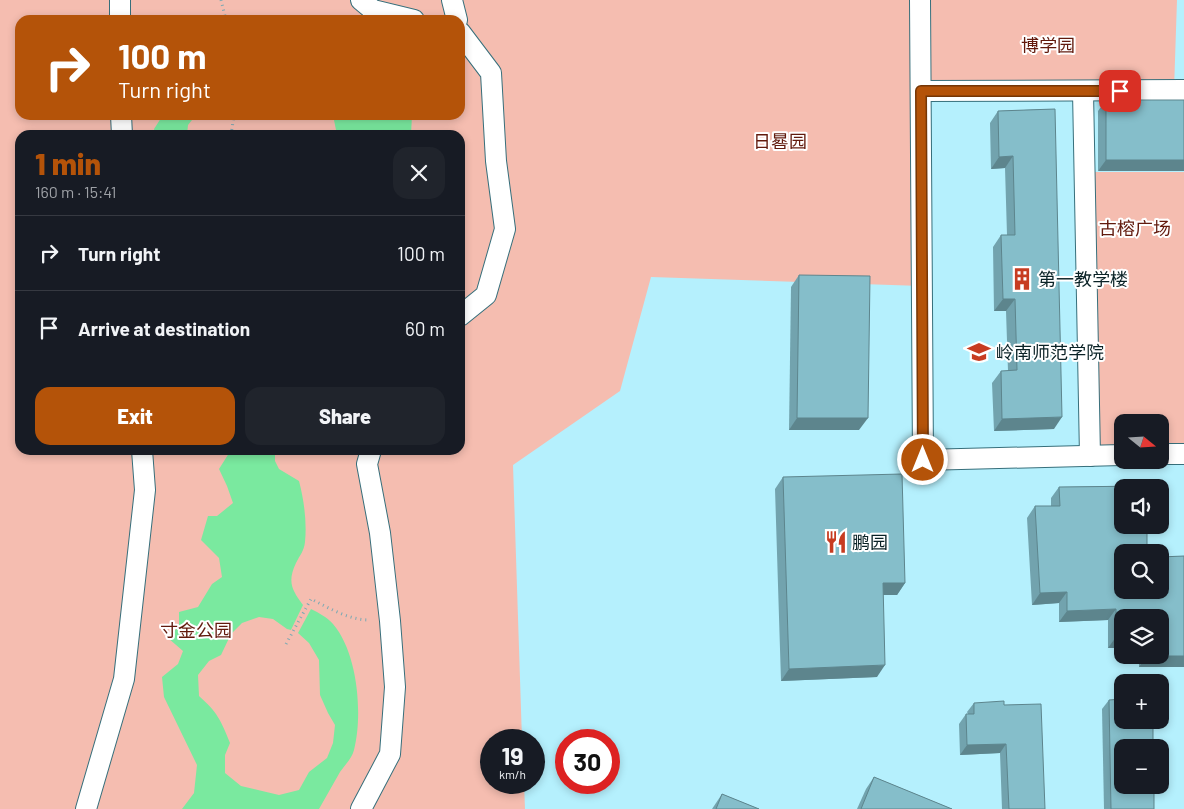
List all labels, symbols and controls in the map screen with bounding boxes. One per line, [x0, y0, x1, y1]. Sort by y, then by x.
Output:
text: 100 m [118, 34, 207, 76]
park label: 博学园 [1021, 34, 1075, 56]
icon: right [35, 35, 100, 100]
pin [1099, 70, 1141, 112]
text: Turn right [118, 76, 211, 102]
icon: arrive [1106, 77, 1134, 105]
park label: 日晷园 [753, 130, 807, 152]
text: 1 min [35, 145, 101, 181]
button: close [393, 147, 445, 199]
text: 160 m · 15:41 [35, 182, 116, 201]
park label: 古榕广场 [1099, 217, 1171, 239]
icon: right [35, 239, 63, 267]
text: Turn right [78, 242, 160, 265]
text: 100 m [397, 242, 445, 265]
building icon: 第一教学楼 [1009, 266, 1035, 292]
place label: 第一教学楼 [1038, 268, 1128, 290]
icon: arrive [35, 314, 63, 342]
text: Arrive at destination [78, 317, 250, 340]
text: 60 m [405, 317, 445, 340]
school or university icon: 岭南师范学院 [966, 339, 992, 365]
place label: 岭南师范学院 [996, 341, 1104, 363]
button: Exit [35, 387, 235, 445]
button: Share [245, 387, 445, 445]
north arrow [1114, 414, 1169, 469]
map controls [1114, 414, 1169, 794]
position arrow [896, 433, 948, 485]
button: sound [1114, 479, 1169, 534]
restaurant icon: 鹏园 [823, 529, 849, 555]
place label: 鹏园 [852, 531, 888, 553]
button: search [1114, 544, 1169, 599]
button: layers [1114, 609, 1169, 664]
park label: 寸金公园 [160, 619, 232, 641]
button: + [1114, 674, 1169, 729]
speed limit sign: 30 [555, 729, 620, 794]
button: − [1114, 739, 1169, 794]
text: 19 [501, 740, 524, 770]
text: km/h [499, 767, 526, 781]

